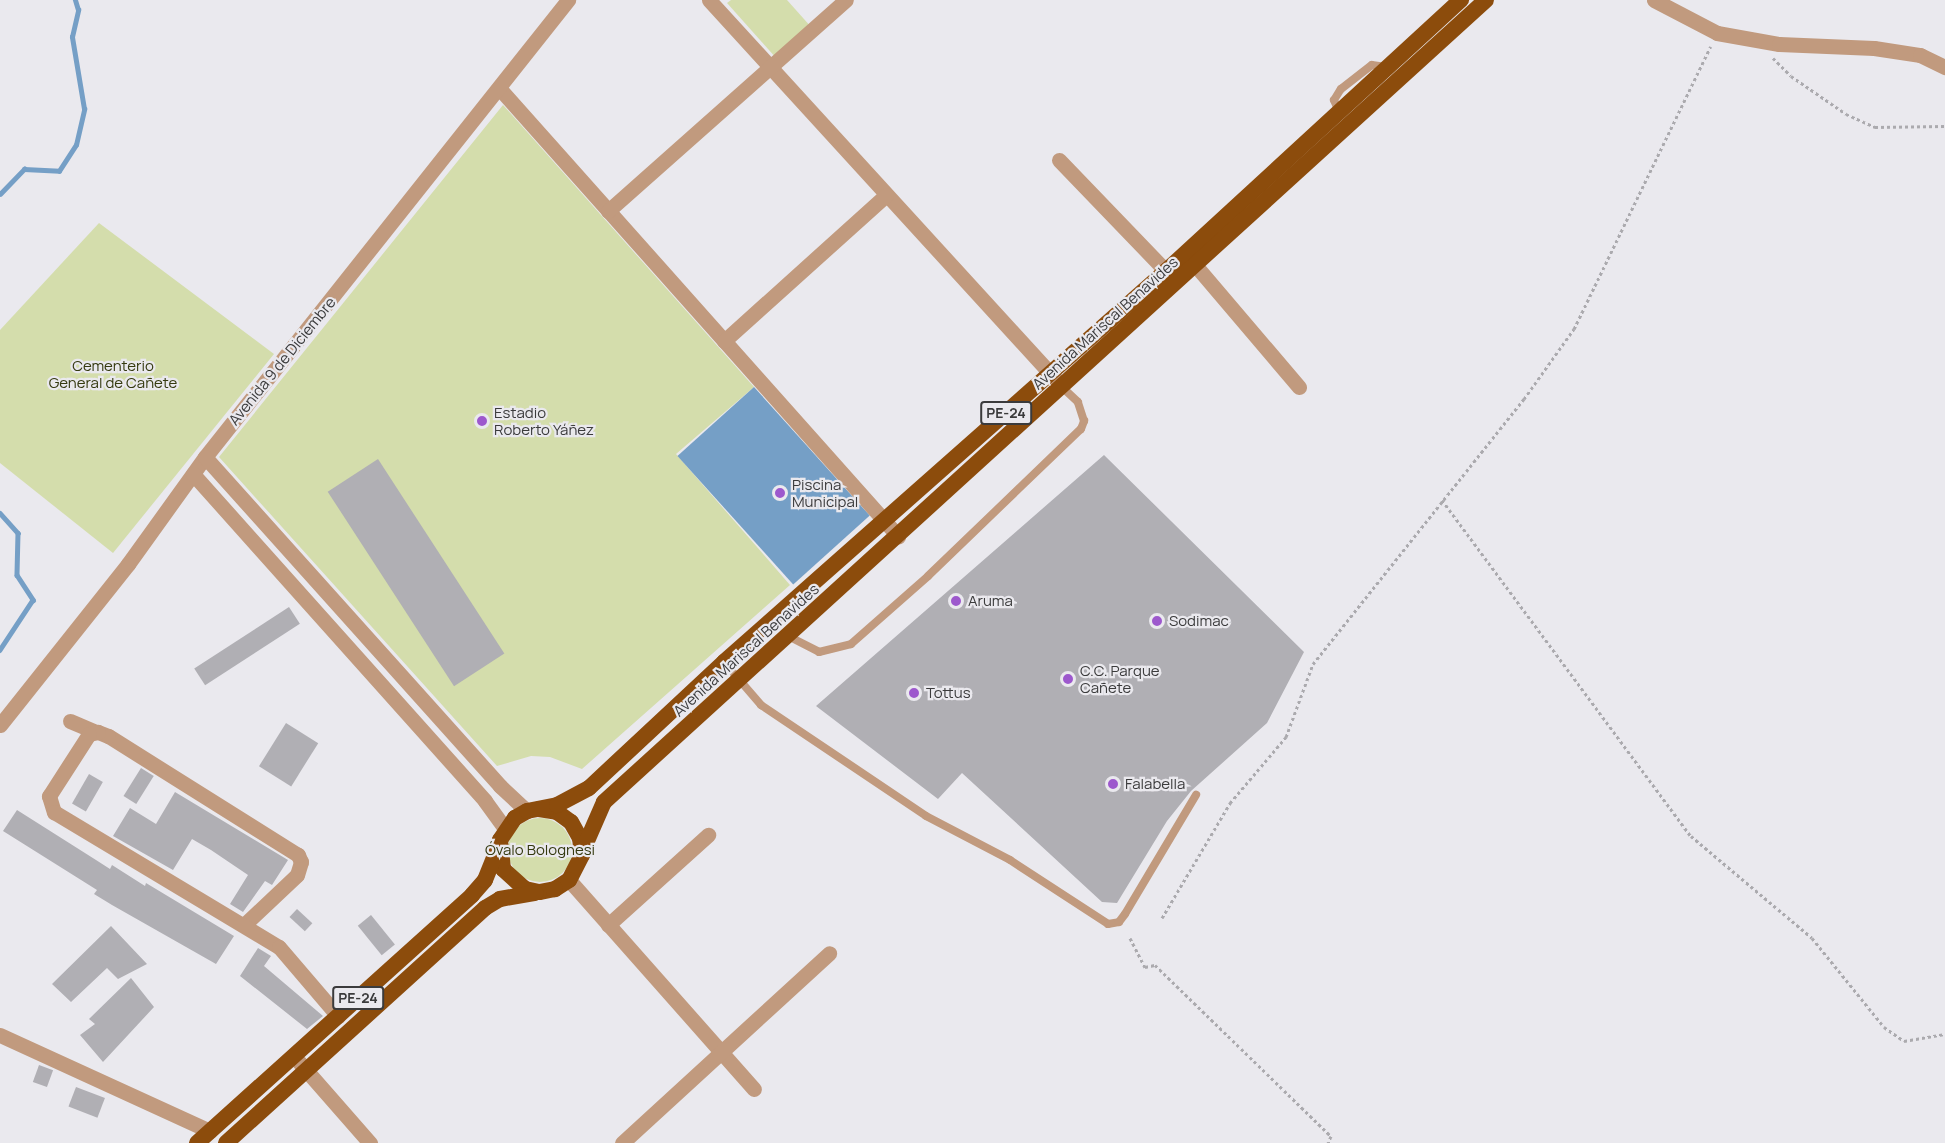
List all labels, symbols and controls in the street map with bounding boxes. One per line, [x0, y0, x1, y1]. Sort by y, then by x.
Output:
street label: Avenida Mariscal Benavides [1029, 253, 1181, 393]
street label: Avenida 9 de Diciembre [225, 293, 339, 429]
park label: Cementerio General de Cañete [49, 356, 177, 391]
road number: PE-24 [979, 402, 1033, 424]
place label: Estadio Roberto Yáñez [494, 403, 594, 438]
marker: Estadio Roberto Yáñez [475, 414, 489, 428]
place label: Piscina Municipal [792, 475, 858, 510]
marker: Piscina Municipal [773, 486, 787, 500]
street label: Avenida Mariscal Benavides [670, 580, 822, 720]
place label: Aruma [968, 592, 1013, 610]
marker: Aruma [949, 594, 963, 608]
place label: Sodimac [1169, 612, 1229, 630]
marker: Sodimac [1150, 614, 1164, 628]
place label: C.C. Parque Cañete [1080, 661, 1160, 696]
marker: C.C. Parque Cañete [1061, 672, 1075, 686]
place label: Tottus [926, 684, 971, 702]
marker: Tottus [907, 686, 921, 700]
place label: Falabella [1125, 775, 1185, 793]
marker: Falabella [1106, 777, 1120, 791]
park label: Óvalo Bolognesi [485, 841, 595, 859]
road number: PE-24 [331, 987, 385, 1009]

